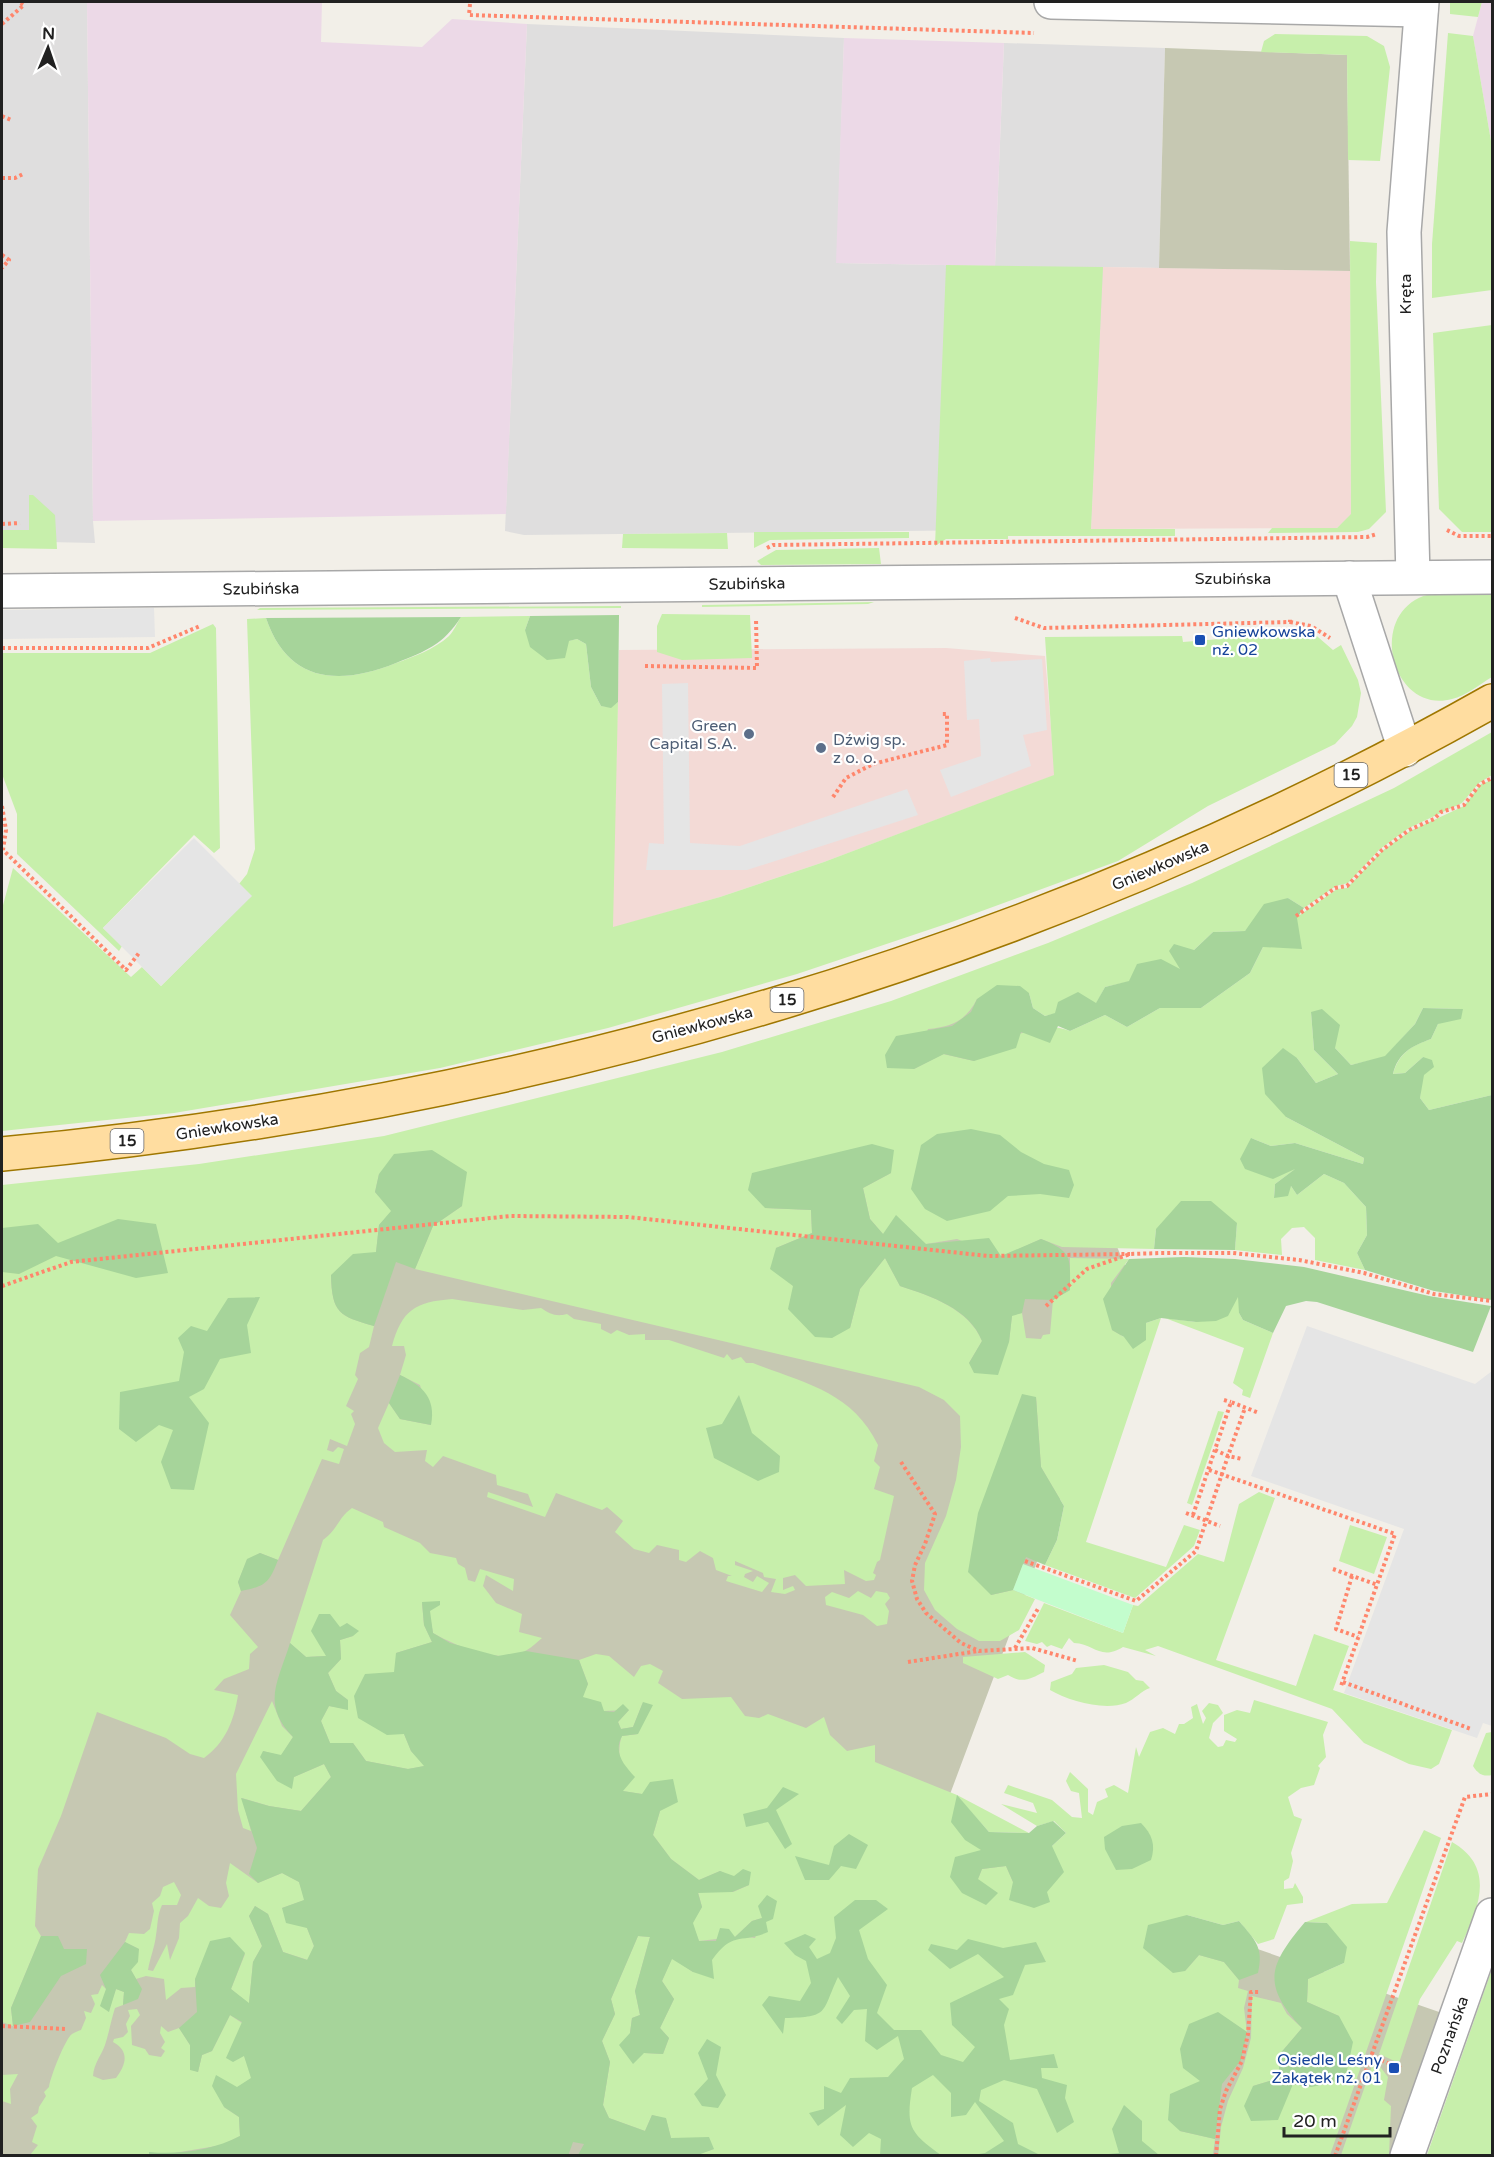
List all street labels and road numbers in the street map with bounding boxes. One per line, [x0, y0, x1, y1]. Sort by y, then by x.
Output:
street label: Kręta [1396, 274, 1416, 314]
street label: Szubińska [1195, 569, 1271, 589]
street label: Szubińska [709, 573, 785, 595]
street label: Szubińska [223, 578, 299, 600]
road number: 15 [1334, 763, 1368, 787]
street label: Gniewkowska [1109, 836, 1212, 895]
road number: 15 [770, 988, 804, 1012]
street label: Gniewkowska [650, 1002, 755, 1048]
street label: Gniewkowska [174, 1109, 280, 1145]
road number: 15 [110, 1129, 144, 1153]
street label: Poznańska [1427, 1993, 1473, 2077]

